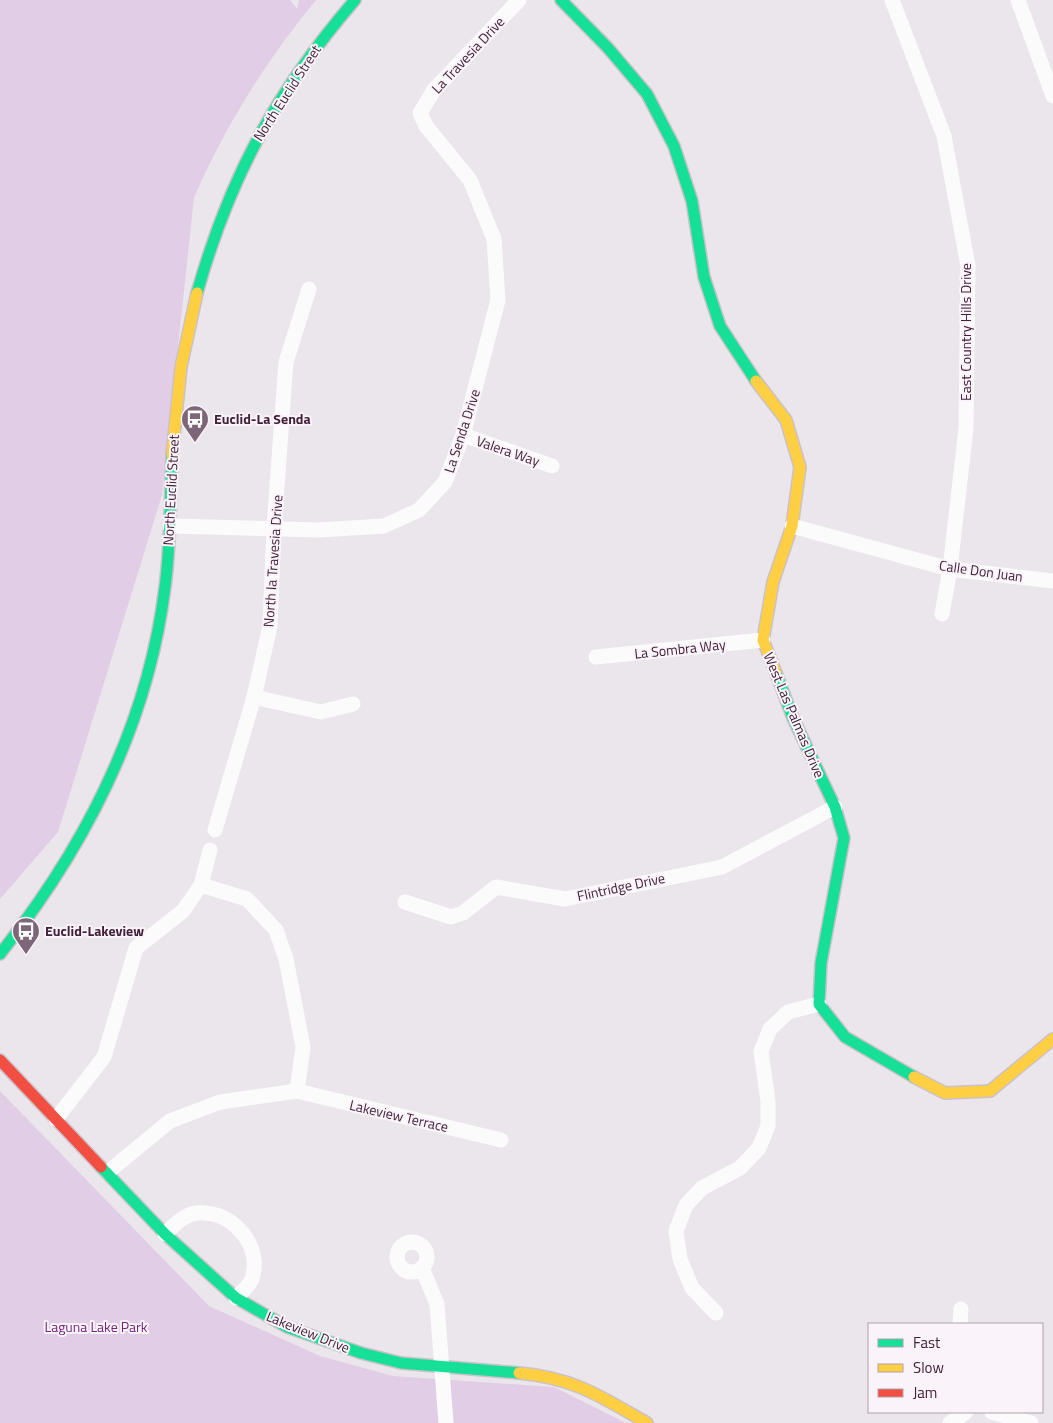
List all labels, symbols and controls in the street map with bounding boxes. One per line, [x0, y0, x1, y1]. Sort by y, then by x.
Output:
street label: La Travesia Drive [426, 11, 509, 98]
street label: North Euclid Street [247, 40, 326, 145]
street label: East Country Hills Drive [955, 263, 976, 401]
street label: La Senda Drive [438, 386, 485, 476]
bus stop icon: Euclid-La Senda [180, 404, 210, 443]
place label: Euclid-La Senda [214, 408, 311, 429]
street label: Valera Way [474, 430, 543, 471]
street label: North Euclid Street [157, 434, 184, 546]
street label: North la Travesia Drive [257, 494, 288, 628]
street label: Calle Don Juan [938, 554, 1024, 587]
street label: La Sombra Way [633, 633, 727, 664]
street label: West Las Palmas Drive [759, 649, 830, 781]
street label: Flintridge Drive [575, 867, 667, 906]
bus stop icon: Euclid-Lakeview [11, 916, 41, 955]
place label: Euclid-Lakeview [45, 920, 144, 941]
street label: Lakeview Terrace [348, 1094, 451, 1137]
street label: Lakeview Drive [263, 1305, 353, 1358]
park label: Laguna Lake Park [44, 1316, 148, 1337]
legend [868, 1323, 1043, 1413]
text: Fast [913, 1331, 941, 1354]
text: Slow [913, 1356, 944, 1379]
text: Jam [913, 1381, 937, 1404]

